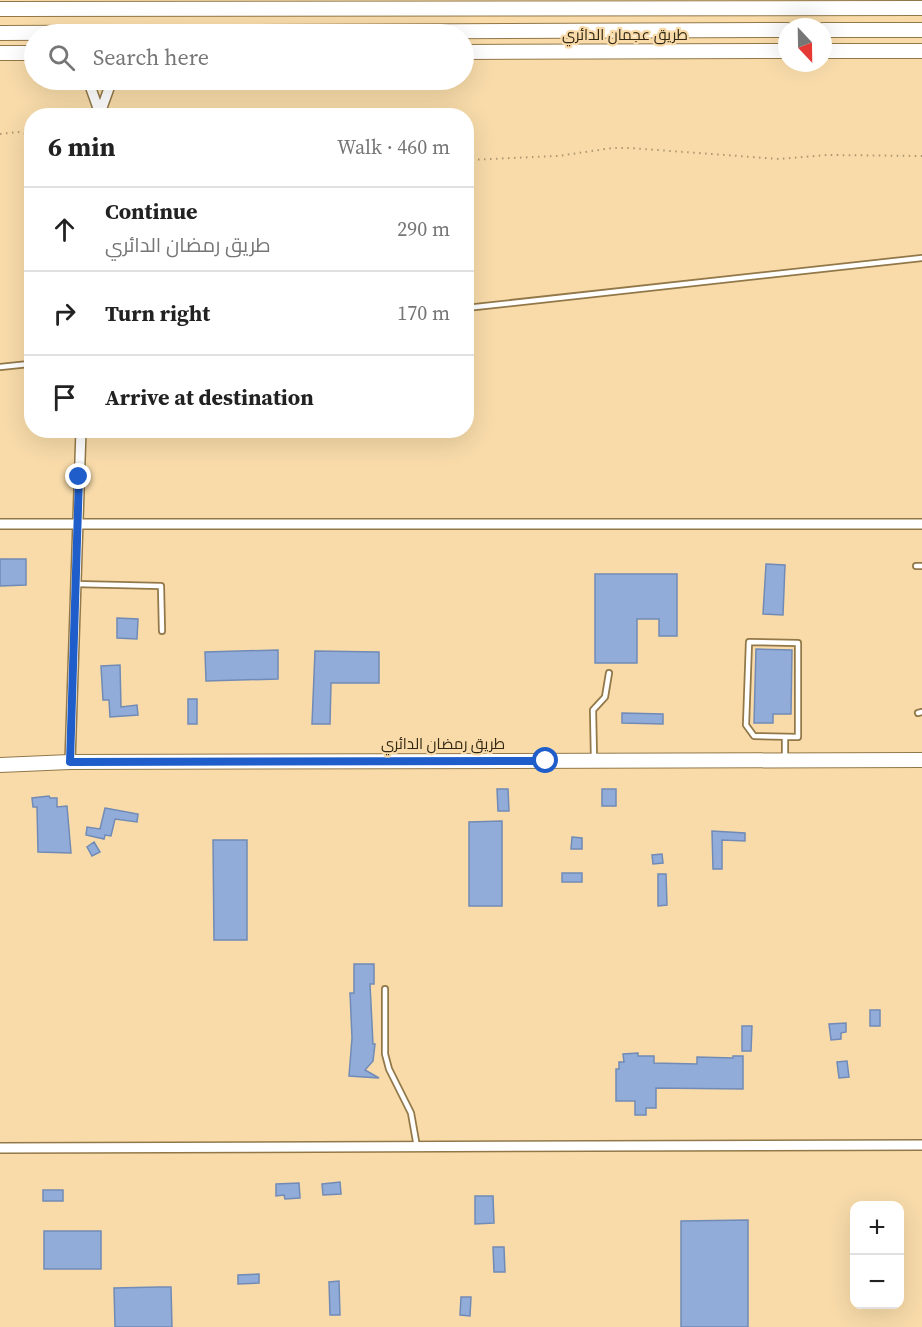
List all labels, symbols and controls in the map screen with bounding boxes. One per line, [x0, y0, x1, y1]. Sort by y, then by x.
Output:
north arrow [778, 18, 832, 72]
search box [24, 24, 474, 90]
street label: طريق عجمان الدائري [562, 24, 688, 47]
icon: search [45, 41, 78, 74]
text: Search here [93, 42, 209, 72]
text: 6 min [48, 129, 115, 165]
text: Walk · 460 m [337, 133, 450, 161]
text: Continue [105, 196, 198, 226]
icon: ahead [48, 213, 81, 246]
text: 290 m [397, 215, 450, 243]
text: طريق رمضان الدائري [105, 231, 271, 259]
icon: right [48, 297, 81, 330]
text: Turn right [105, 298, 210, 328]
text: 170 m [397, 299, 450, 327]
icon: arrive [48, 381, 81, 414]
text: Arrive at destination [105, 382, 314, 412]
route end [65, 463, 91, 489]
street label: طريق رمضان الدائري [381, 733, 505, 756]
route start [532, 747, 558, 773]
map controls [850, 1201, 904, 1309]
button: + [850, 1201, 904, 1255]
button: − [850, 1255, 904, 1309]

